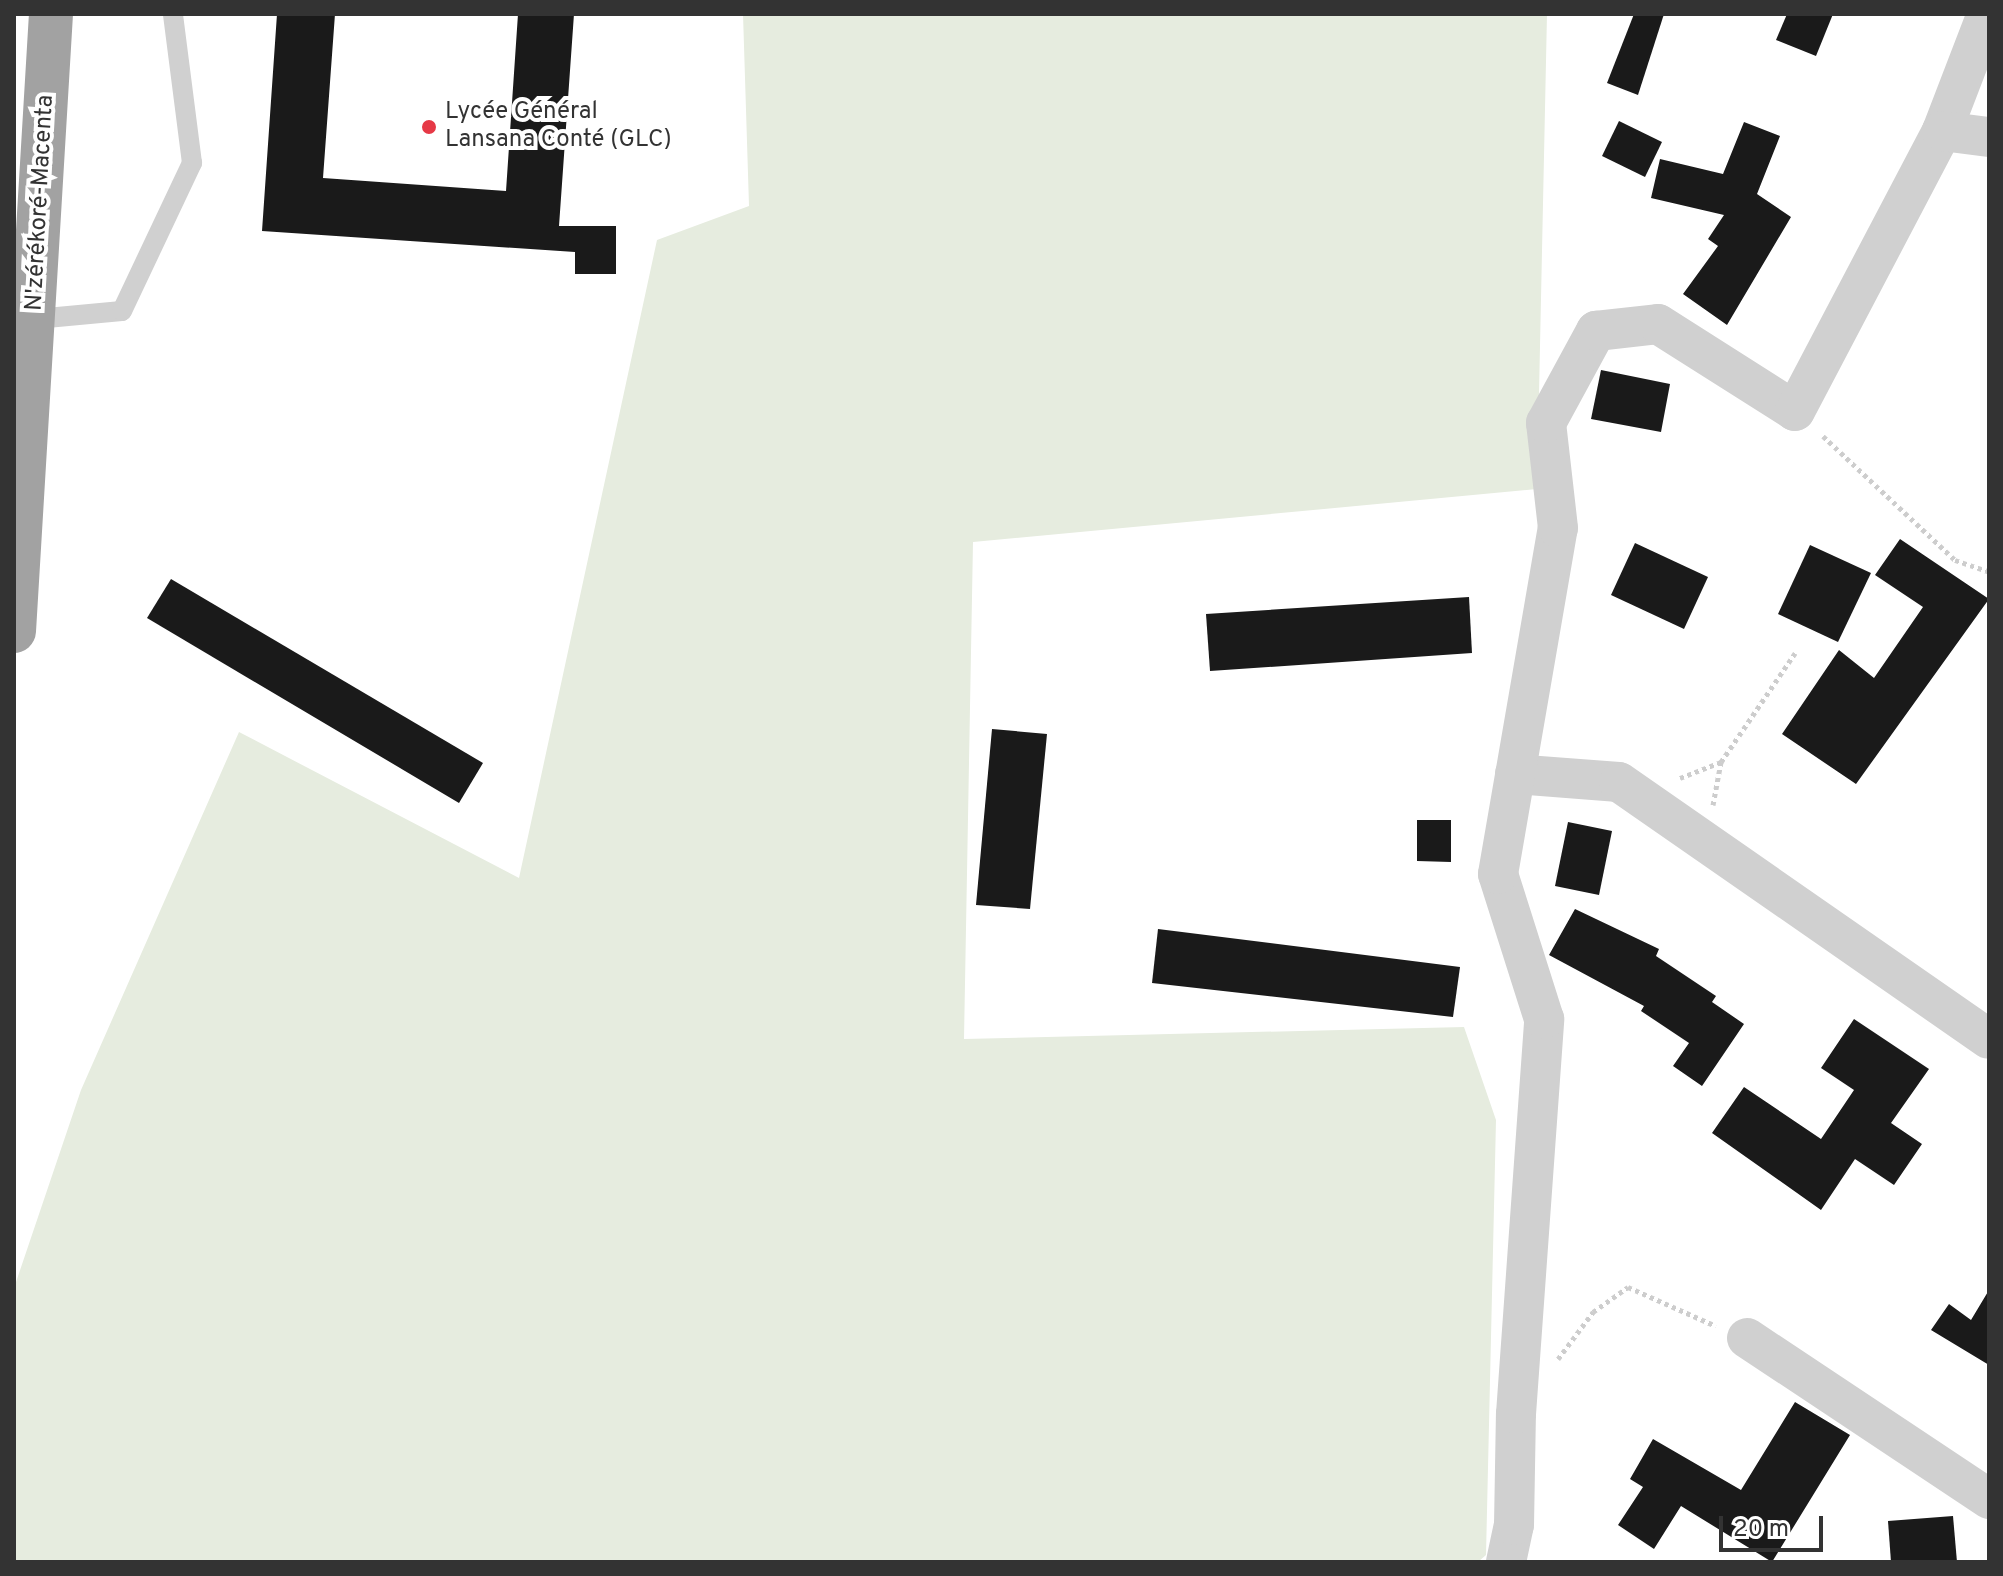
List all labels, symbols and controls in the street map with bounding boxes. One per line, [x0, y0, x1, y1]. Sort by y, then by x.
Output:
street label: N'zérékoré-Macenta [21, 94, 61, 312]
place label: Lycée Général Lansana Conté (GLC) [445, 99, 672, 155]
marker: Lycée Général Lansana Conté (GLC) [420, 118, 438, 136]
scale bar [1723, 1500, 1827, 1550]
text: 20 m [1733, 1515, 1789, 1545]

